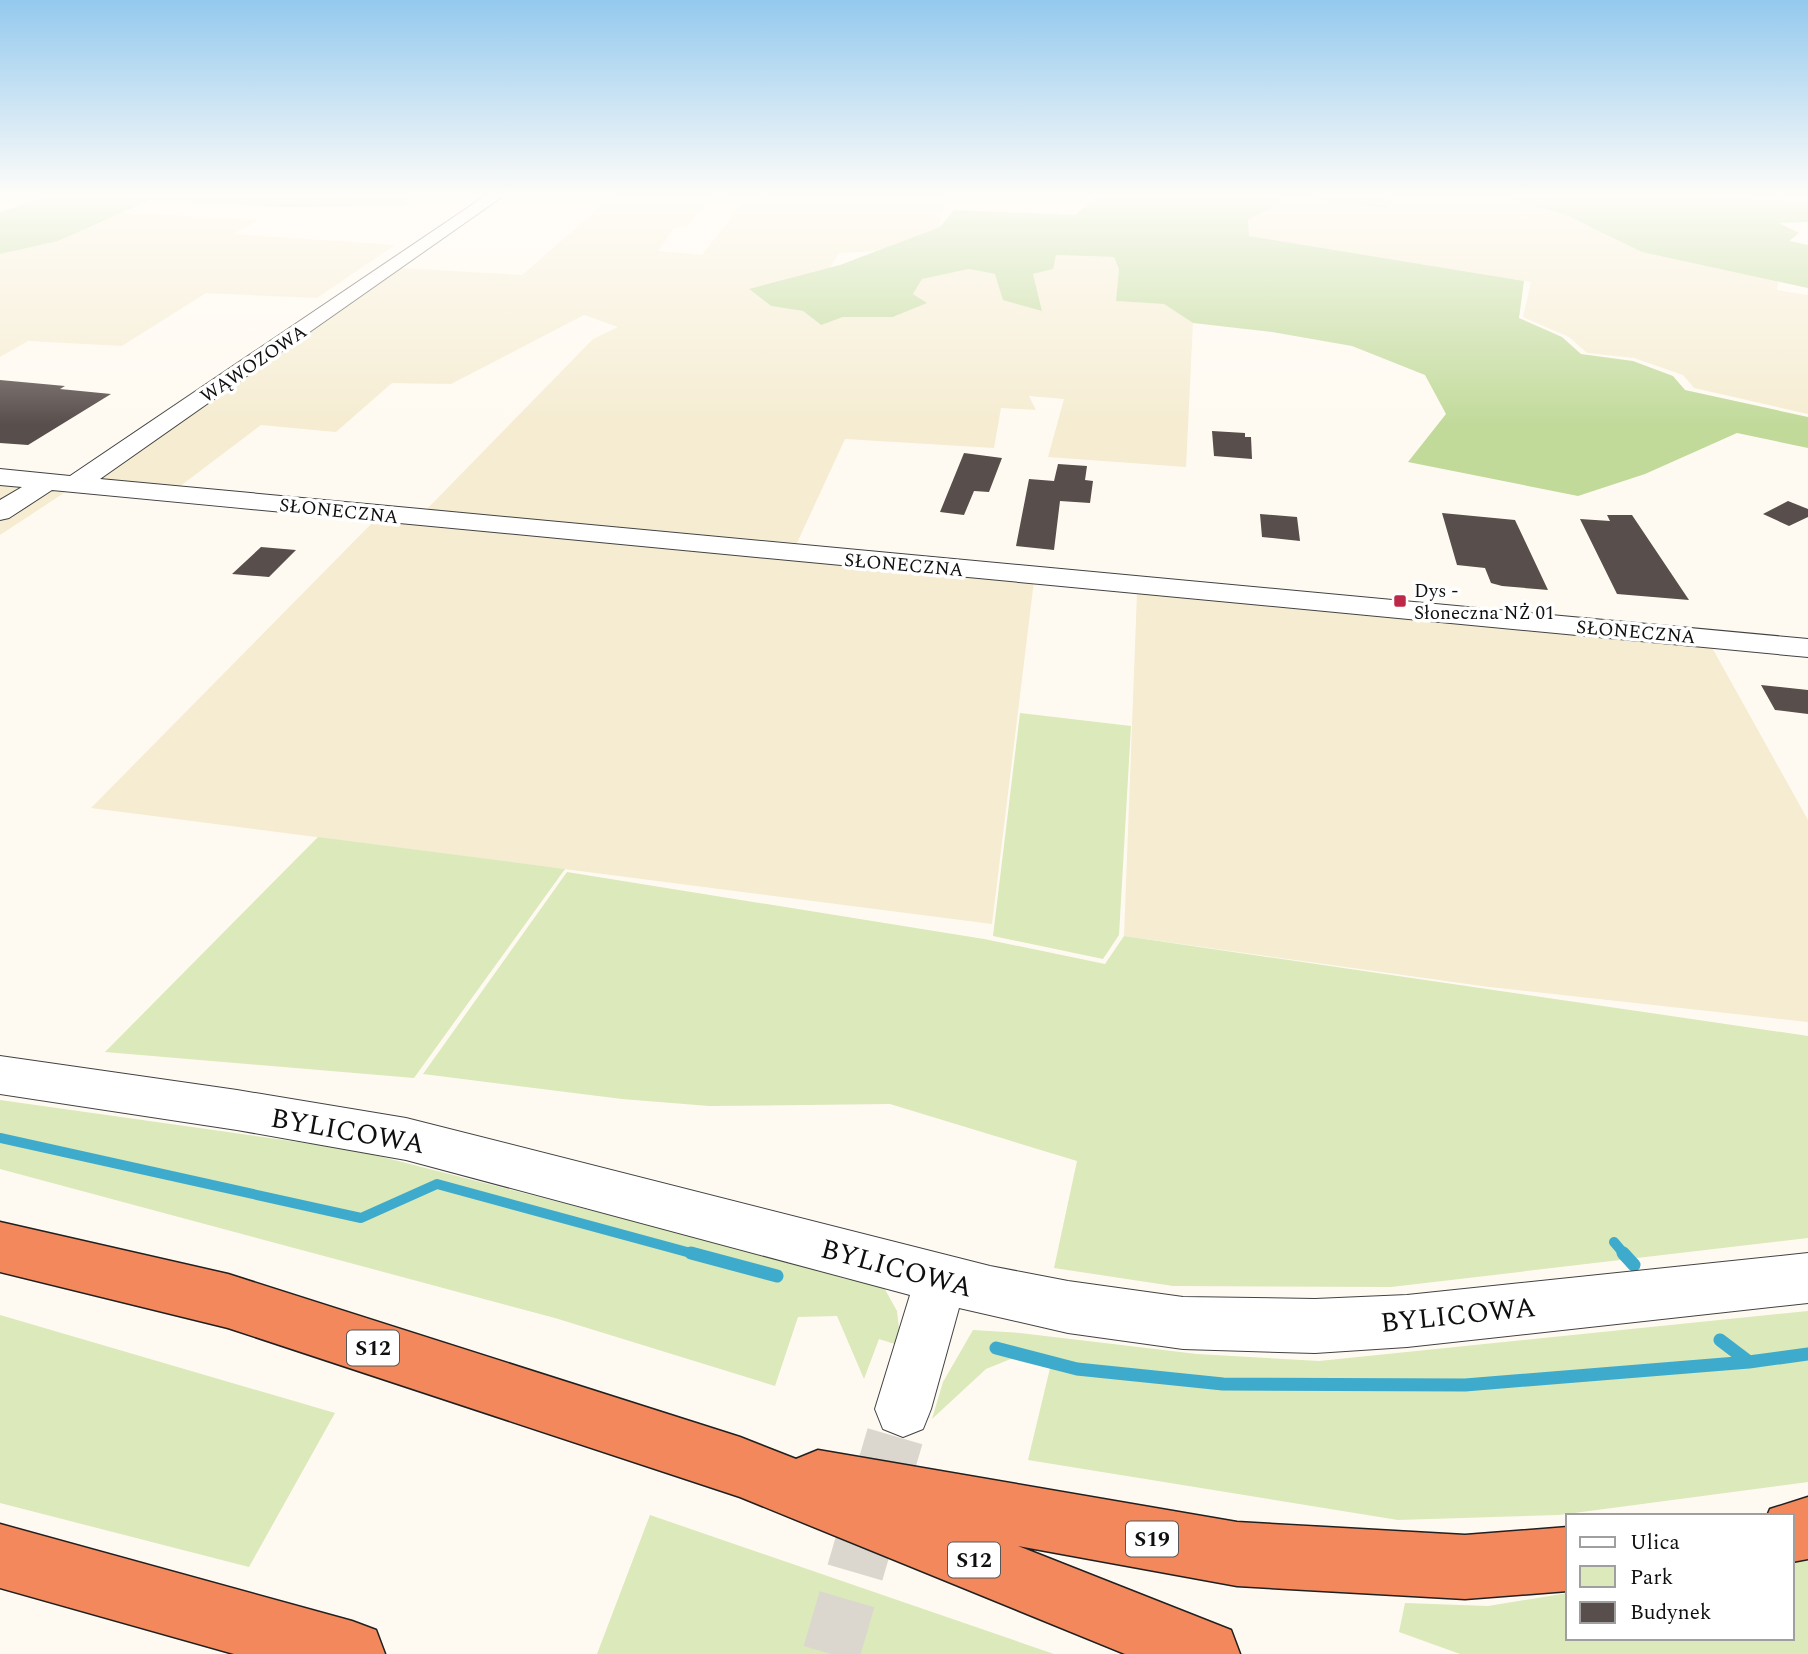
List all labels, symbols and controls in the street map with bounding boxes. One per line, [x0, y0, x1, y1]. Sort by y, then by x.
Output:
street label: WĄWOZOWA [195, 318, 313, 411]
street label: SŁONECZNA [278, 491, 400, 532]
street label: SŁONECZNA [843, 546, 965, 585]
place label: Dys - Słoneczna NŻ 01 [1414, 577, 1554, 628]
marker: Dys - Słoneczna NŻ 01 [1392, 593, 1408, 609]
street label: SŁONECZNA [1575, 613, 1697, 652]
street label: BYLICOWA [267, 1097, 428, 1166]
street label: BYLICOWA [816, 1228, 977, 1309]
street label: BYLICOWA [1378, 1286, 1538, 1345]
road number: S12 [347, 1330, 399, 1366]
legend [1566, 1514, 1794, 1640]
road number: S19 [1126, 1522, 1178, 1556]
text: Ulica [1630, 1527, 1681, 1559]
road number: S12 [948, 1542, 1000, 1578]
text: Park [1630, 1562, 1674, 1594]
text: Budynek [1630, 1597, 1712, 1629]

